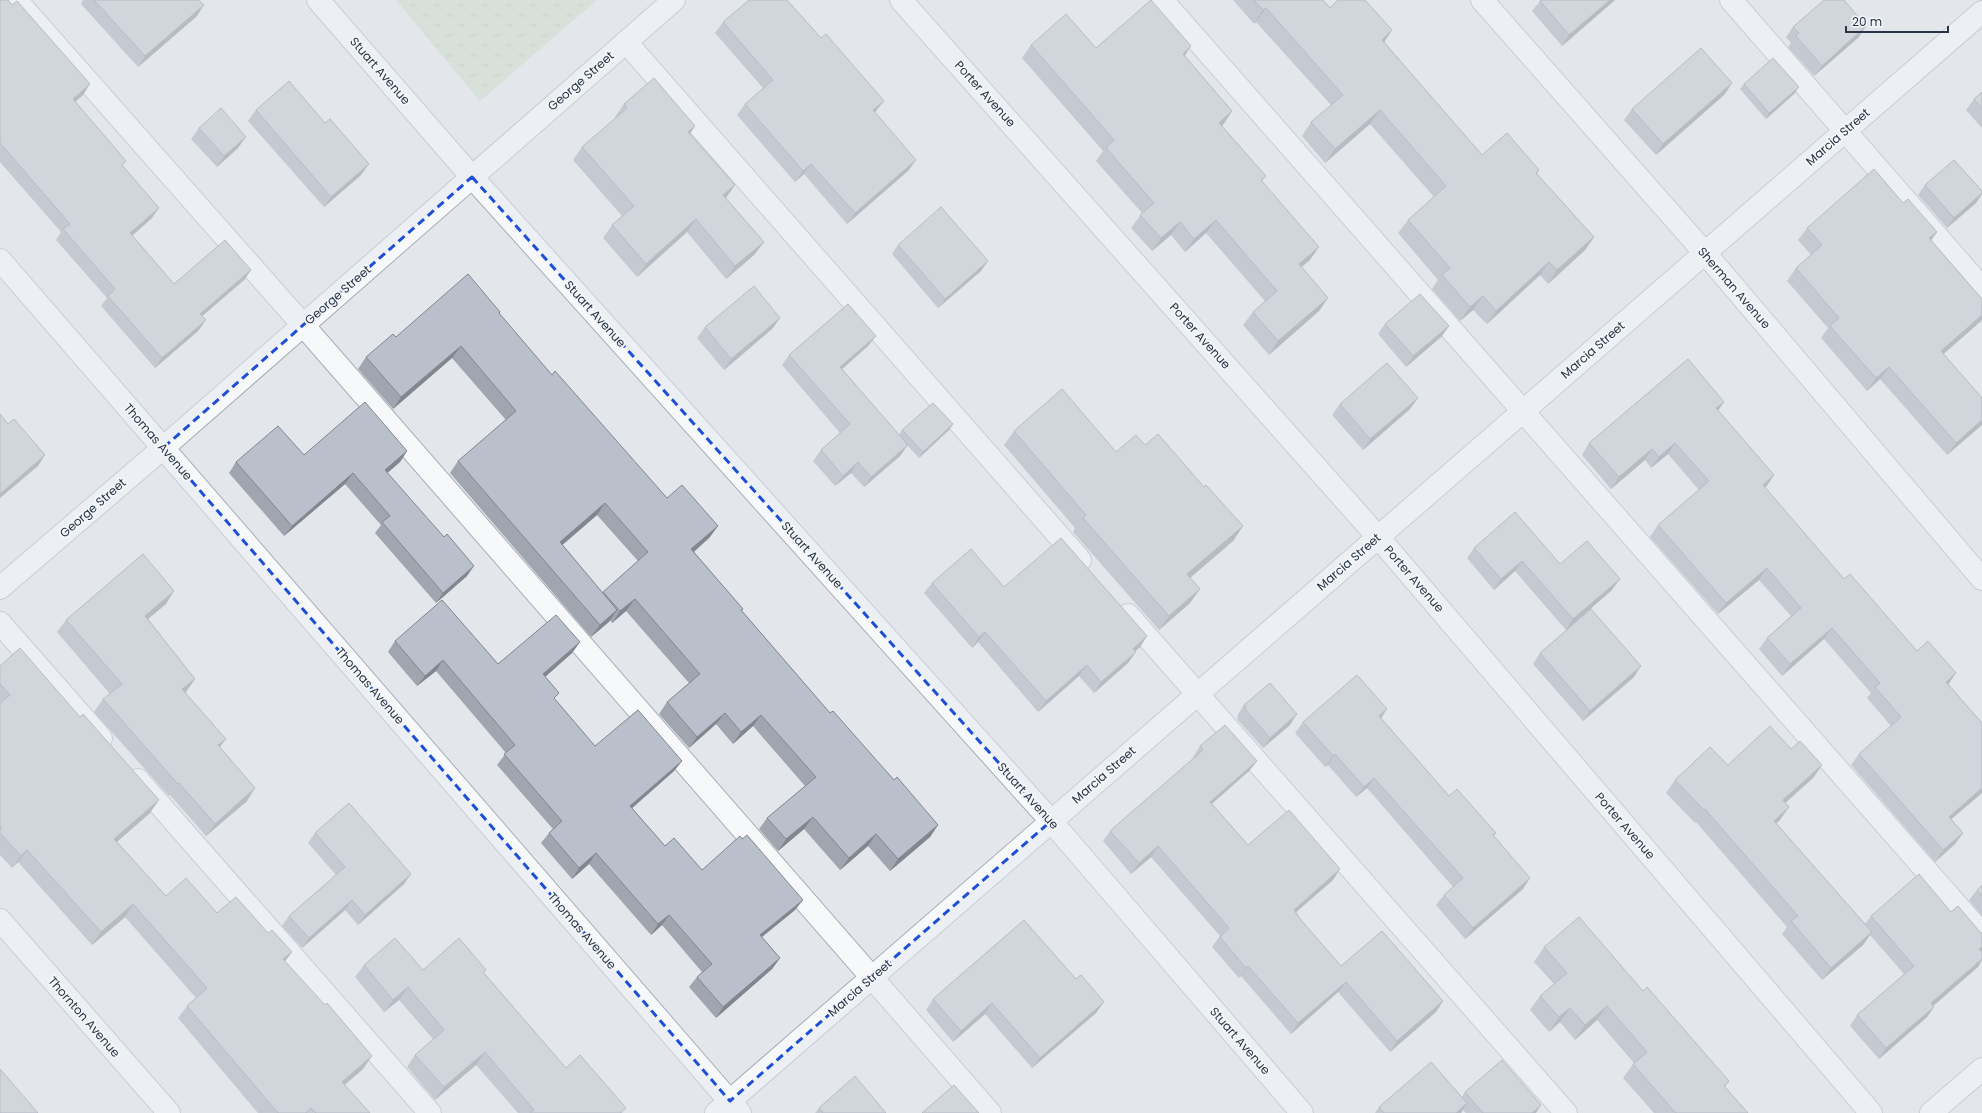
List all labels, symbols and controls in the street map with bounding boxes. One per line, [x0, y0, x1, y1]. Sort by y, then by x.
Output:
scale bar [1846, 8, 1948, 34]
text: 20 m [1852, 13, 1882, 30]
street label: Stuart Avenue [346, 33, 414, 108]
street label: George Street [544, 47, 618, 114]
street label: Porter Avenue [951, 57, 1020, 130]
street label: Marcia Street [1802, 104, 1873, 169]
street label: Sherman Avenue [1694, 243, 1775, 332]
street label: George Street [301, 261, 375, 328]
street label: Stuart Avenue [561, 277, 630, 351]
street label: Porter Avenue [1166, 299, 1235, 372]
street label: Marcia Street [1557, 317, 1628, 382]
street label: Thomas Avenue [120, 400, 197, 484]
street label: George Street [56, 474, 130, 541]
street label: Stuart Avenue [778, 518, 847, 592]
street label: Marcia Street [1313, 529, 1384, 594]
street label: Porter Avenue [1381, 542, 1448, 616]
street label: Thomas Avenue [332, 644, 409, 728]
street label: Marcia Street [1068, 742, 1139, 807]
street label: Stuart Avenue [994, 759, 1063, 833]
street label: Porter Avenue [1592, 789, 1659, 863]
street label: Thomas Avenue [544, 889, 621, 973]
street label: Marcia Street [824, 955, 895, 1020]
street label: Thornton Avenue [44, 973, 124, 1061]
street label: Stuart Avenue [1206, 1003, 1274, 1078]

